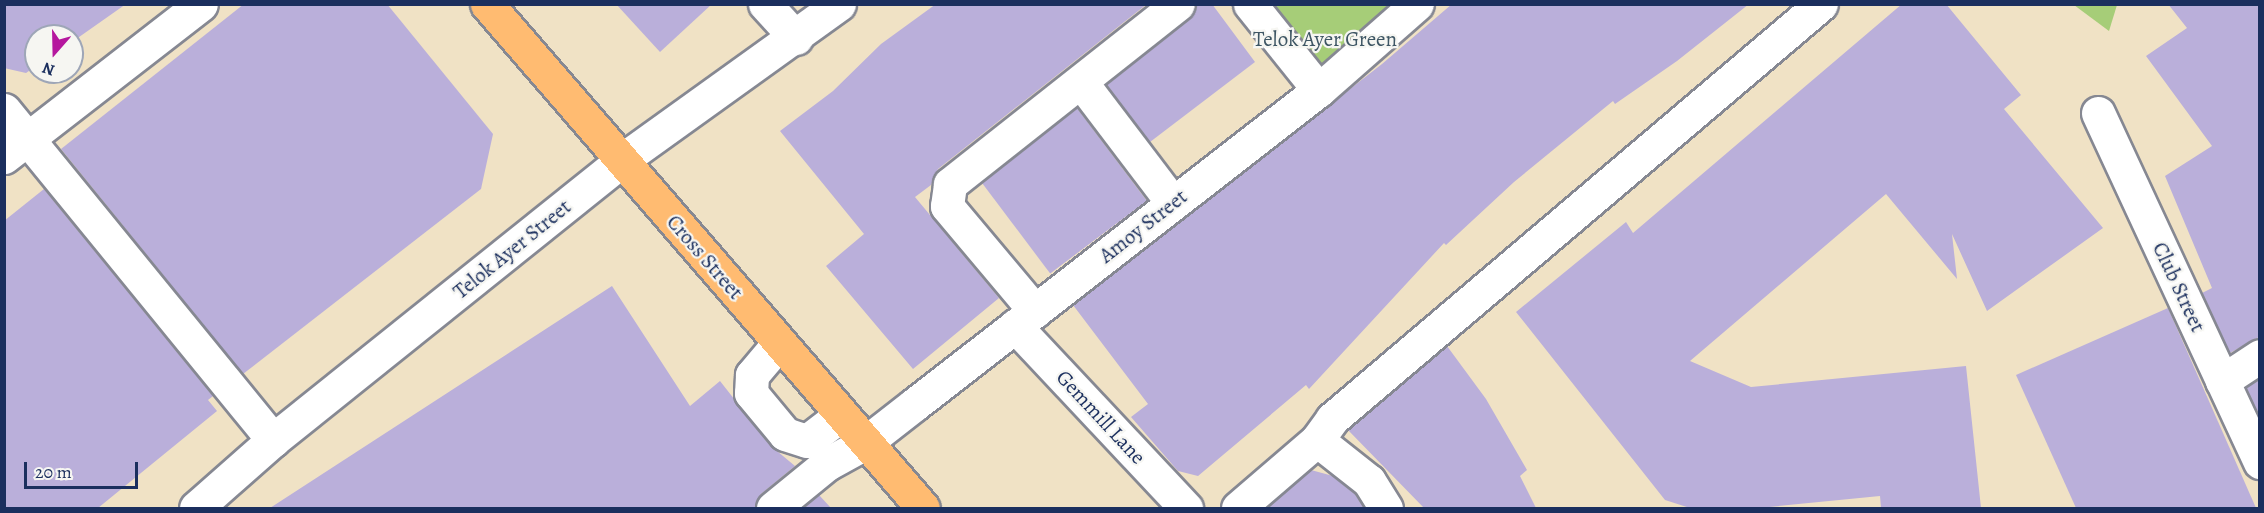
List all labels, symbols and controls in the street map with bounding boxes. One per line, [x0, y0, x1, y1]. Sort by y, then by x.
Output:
north arrow [24, 24, 84, 84]
park label: Telok Ayer Green [1253, 26, 1397, 52]
text: N [39, 57, 58, 81]
street label: Amoy Street [1094, 184, 1192, 268]
street label: Telok Ayer Street [448, 194, 576, 304]
street label: Cross Street [661, 210, 749, 304]
street label: Club Street [2147, 238, 2211, 336]
street label: Gemmill Lane [1051, 365, 1151, 469]
scale bar [27, 450, 141, 488]
text: 20 m [35, 460, 72, 484]

